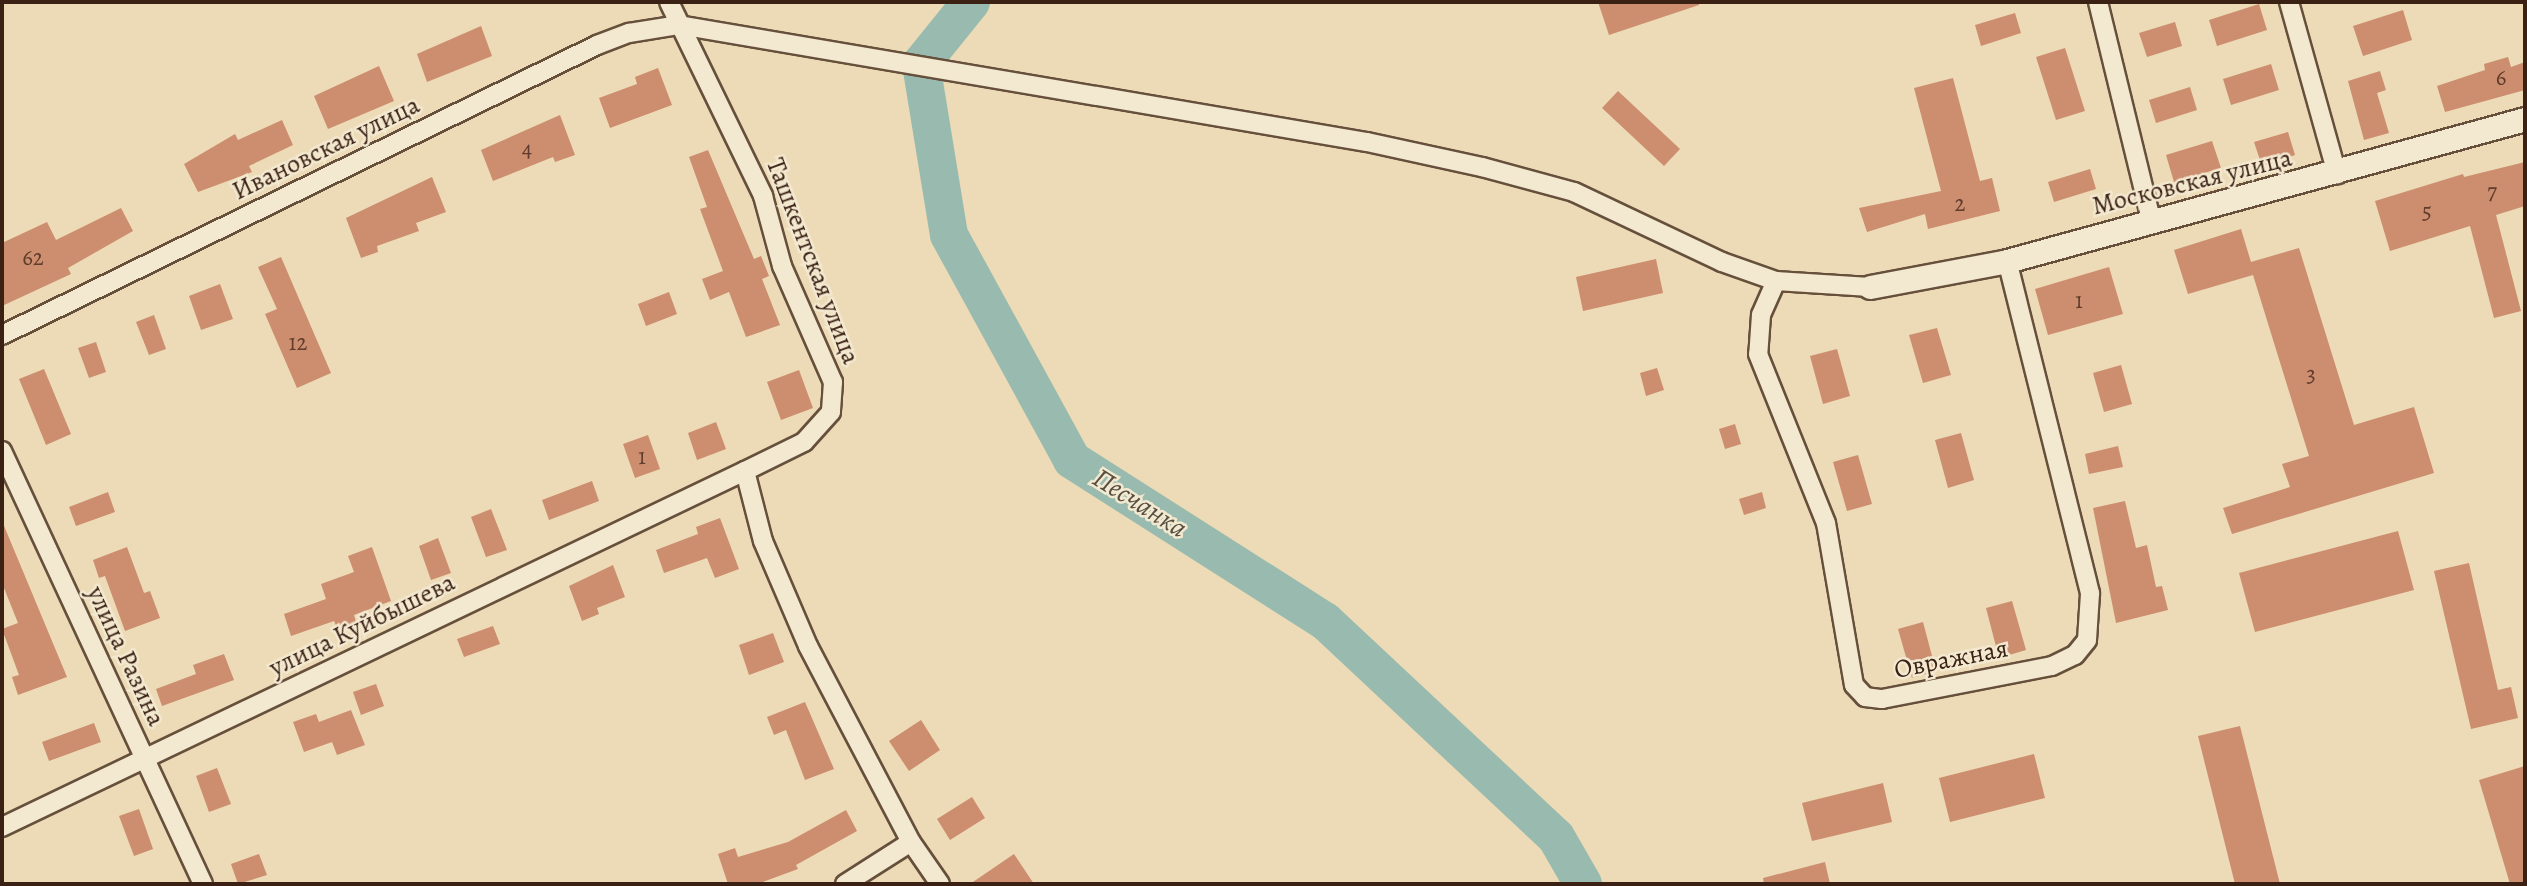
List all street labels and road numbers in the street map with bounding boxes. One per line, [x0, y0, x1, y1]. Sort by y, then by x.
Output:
street label: Ивановская улица [227, 89, 425, 207]
street label: Московская улица [2089, 142, 2295, 222]
street label: Ташкентская улица [759, 154, 867, 368]
street label: улица Куйбышева [264, 567, 460, 683]
street label: улица Разина [80, 581, 172, 731]
street label: Овражная [1891, 633, 2011, 685]

